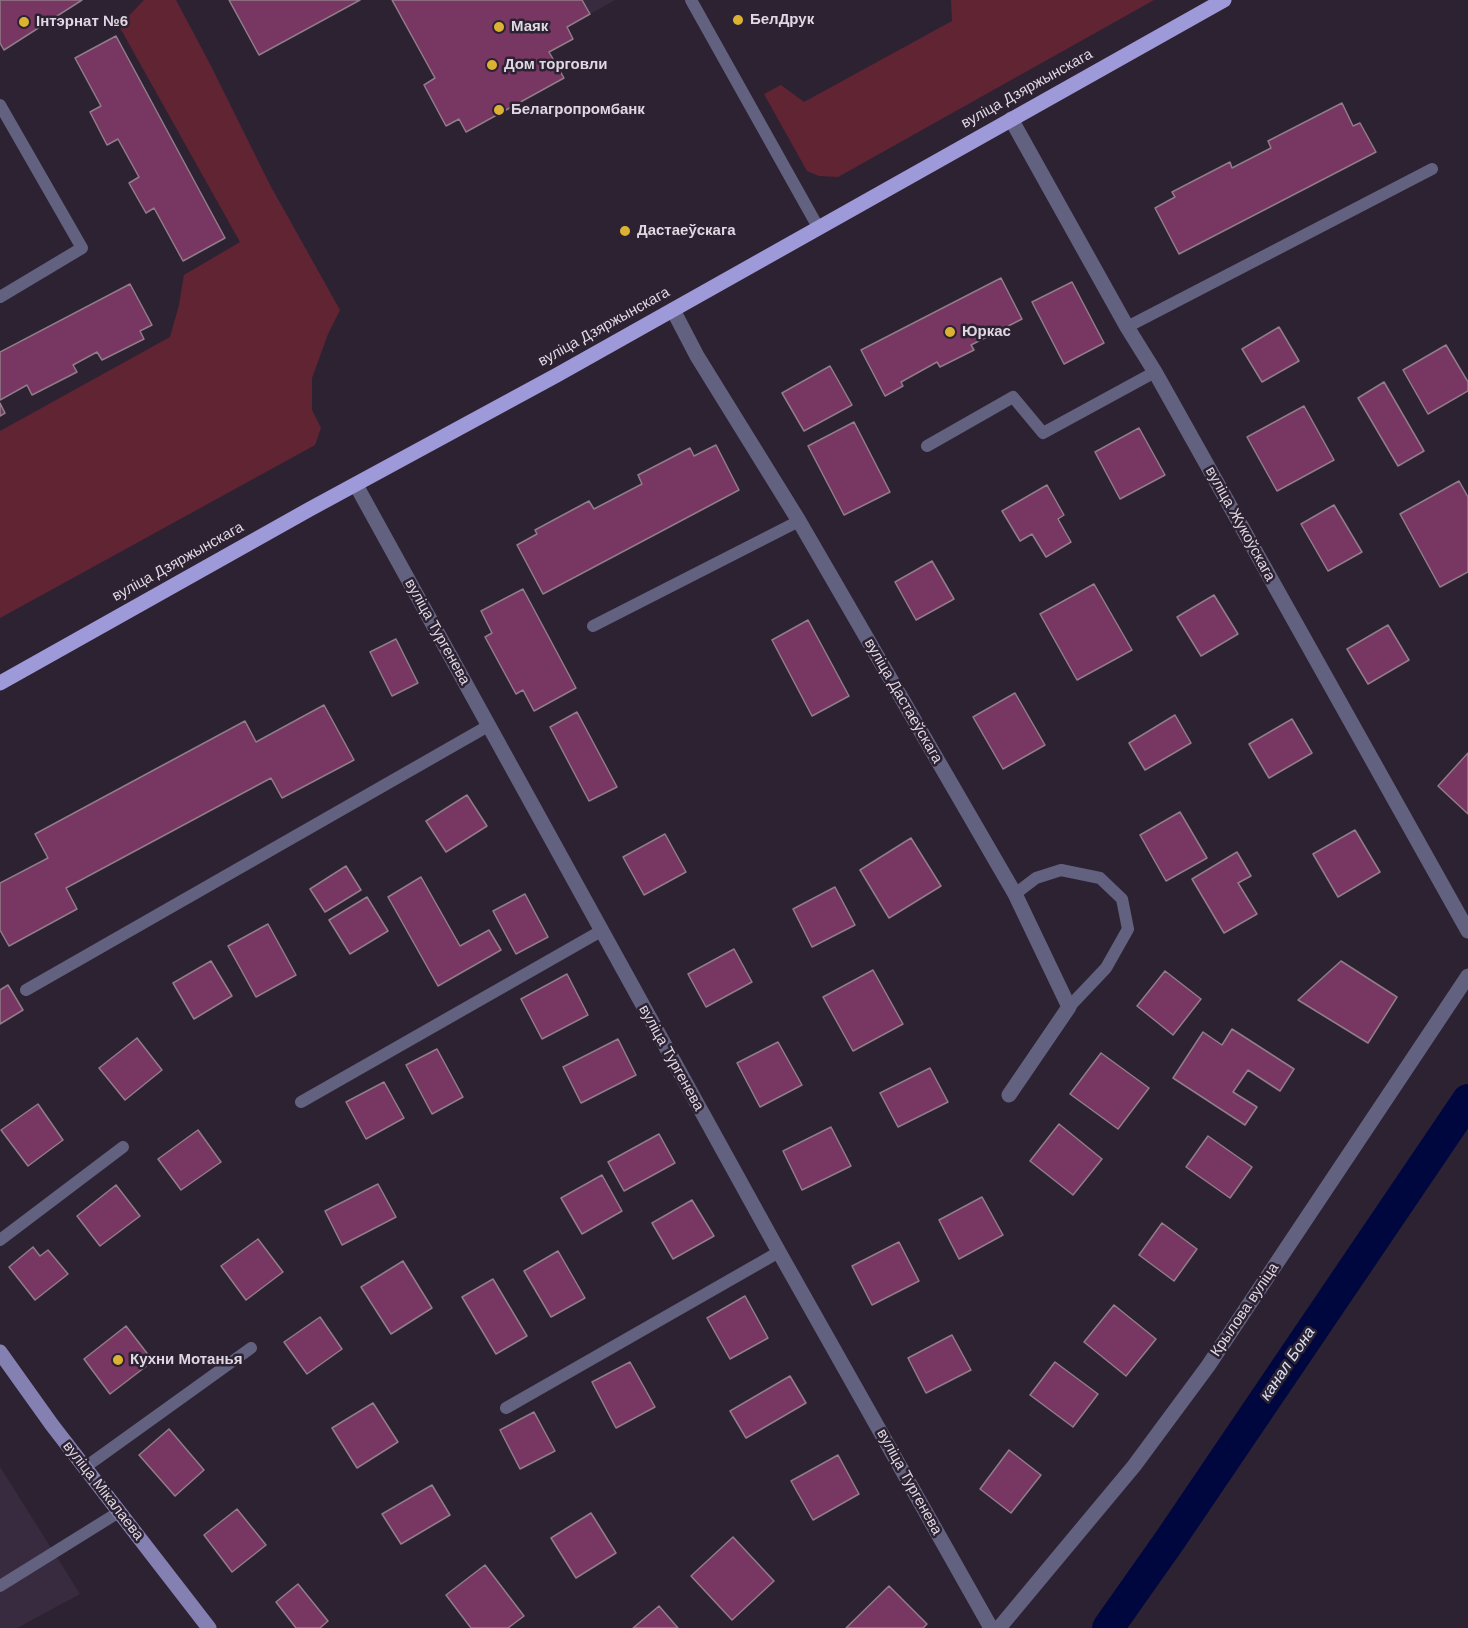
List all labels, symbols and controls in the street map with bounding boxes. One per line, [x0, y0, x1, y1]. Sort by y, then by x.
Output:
place label: БелДрук [750, 11, 814, 29]
place label: Інтэрнат №6 [36, 13, 128, 31]
marker: БелДрук [731, 13, 745, 27]
marker: Інтэрнат №6 [17, 15, 31, 29]
place label: Маяк [511, 18, 548, 36]
marker: Маяк [492, 20, 506, 34]
street label: вуліца Дзяржынскага [958, 45, 1096, 133]
place label: Дом торговли [504, 56, 608, 74]
marker: Дом торговли [485, 58, 499, 72]
place label: Белагропромбанк [511, 101, 645, 119]
marker: Белагропромбанк [492, 103, 506, 117]
place label: Дастаеўскага [637, 222, 736, 240]
marker: Дастаеўскага [618, 224, 632, 238]
street label: вуліца Дзяржынскага [535, 283, 673, 371]
place label: Юркас [962, 323, 1011, 341]
marker: Юркас [943, 325, 957, 339]
street label: вуліца Жукоўскага [1201, 464, 1279, 584]
street label: вуліца Дзяржынскага [109, 518, 247, 606]
street label: вуліца Тургенева [400, 576, 474, 688]
street label: вуліца Дастаеўскага [860, 635, 946, 767]
street label: вуліца Тургенева [634, 1002, 708, 1114]
street label: Крылова вуліца [1207, 1260, 1283, 1360]
water label: канал Бона [1256, 1324, 1320, 1404]
place label: Кухни Мотанья [130, 1351, 242, 1369]
marker: Кухни Мотанья [111, 1353, 125, 1367]
street label: вуліца Тургенева [872, 1426, 946, 1538]
street label: вуліца Мікалаева [59, 1438, 147, 1544]

